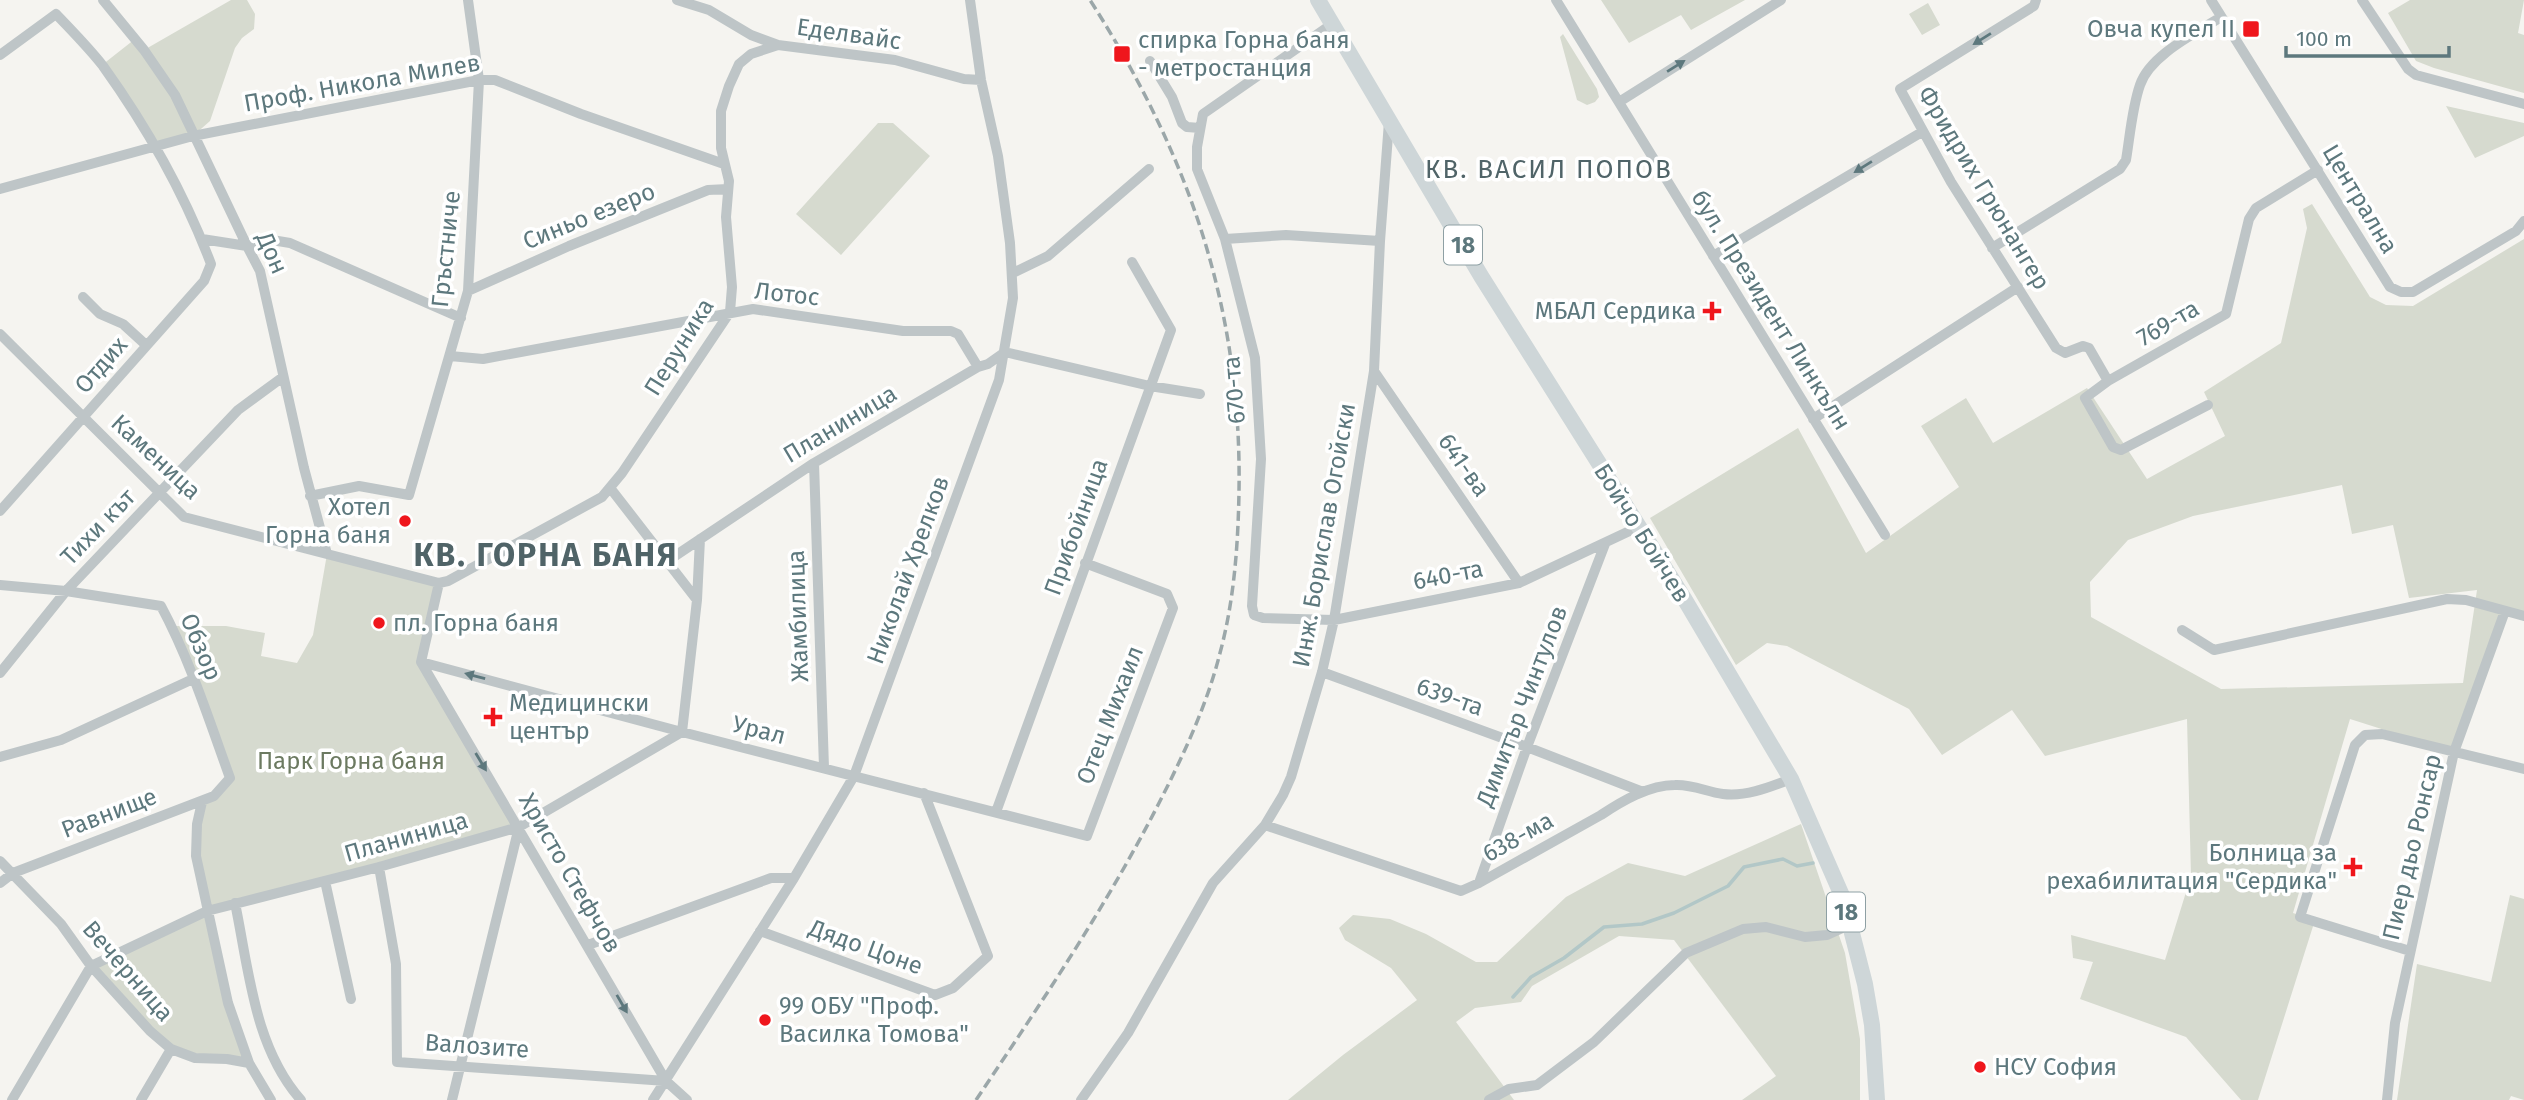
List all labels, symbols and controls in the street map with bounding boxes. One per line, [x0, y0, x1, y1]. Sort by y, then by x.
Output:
street label: Еделвайс [795, 13, 903, 55]
scale bar [2286, 14, 2449, 58]
place label: Овча купел II [2087, 15, 2235, 43]
marker: Овча купел II [2241, 19, 2261, 39]
place label: спирка Горна баня - метростанция [1138, 26, 1350, 82]
text: 100 m [2296, 26, 2352, 52]
one-way arrow [1972, 32, 1991, 45]
marker: спирка Горна баня - метростанция [1112, 44, 1132, 64]
street label: Проф. Никола Милев [242, 48, 482, 118]
one-way arrow [1667, 60, 1686, 73]
street label: Фридрих Грюнангер [1912, 81, 2056, 295]
street label: Централна [2317, 139, 2403, 259]
district label: КВ. ВАСИЛ ПОПОВ [1425, 154, 1673, 185]
one-way arrow [1854, 161, 1873, 173]
street label: Синьо езеро [519, 177, 659, 255]
street label: бул. Президент Линкълн [1686, 185, 1856, 435]
street label: Гръстниче [426, 189, 466, 309]
road number: 18 [1444, 226, 1482, 264]
street label: Дон [250, 227, 294, 278]
street label: Лотос [753, 277, 821, 311]
street label: Перуника [638, 293, 720, 401]
street label: 769-та [2132, 294, 2204, 352]
place label: МБАЛ Сердика [1535, 297, 1696, 325]
marker: МБАЛ Сердика [1702, 301, 1722, 321]
street label: Отдих [69, 331, 133, 399]
street label: 670-та [1217, 355, 1251, 425]
street label: Планиница [778, 379, 902, 469]
street label: Инж. Борислав Огойски [1287, 401, 1361, 669]
street label: Каменица [106, 409, 206, 505]
street label: 641-ва [1432, 428, 1496, 502]
street label: Прибойница [1038, 455, 1114, 599]
street label: Бойчо Бойчев [1588, 459, 1696, 607]
street label: Николай Хрелков [861, 472, 955, 668]
street label: Тихи кът [55, 483, 141, 571]
place label: Хотел Горна баня [265, 493, 391, 549]
marker: Хотел Горна баня [397, 513, 413, 529]
district label: КВ. ГОРНА БАНЯ [414, 536, 678, 574]
street label: Жамбилица [782, 549, 814, 683]
street label: 640-та [1410, 554, 1486, 596]
street label: Димитър Чинтулов [1470, 602, 1573, 811]
street label: Обзор [174, 609, 228, 685]
place label: пл. Горна баня [393, 609, 559, 637]
marker: пл. Горна баня [371, 615, 387, 631]
street label: Отец Михаил [1071, 642, 1149, 788]
one-way arrow [463, 670, 485, 681]
street label: 639-та [1413, 672, 1487, 722]
place label: Медицински център [509, 689, 649, 745]
marker: Медицински център [483, 707, 503, 727]
street label: Урал [729, 710, 789, 750]
park label: Парк Горна баня [257, 747, 445, 775]
street label: Пиер дьо Ронсар [2377, 751, 2447, 943]
one-way arrow [475, 753, 487, 772]
street label: Равнище [57, 782, 161, 844]
street label: Христо Стефчов [513, 788, 627, 958]
street label: Планиница [341, 806, 471, 868]
street label: 638-ма [1478, 806, 1558, 868]
place label: Болница за рехабилитация "Сердика" [2046, 839, 2337, 895]
marker: Болница за рехабилитация "Сердика" [2343, 857, 2363, 877]
road number: 18 [1827, 892, 1865, 931]
street label: Дядо Цоне [804, 913, 927, 980]
street label: Вечерница [77, 915, 179, 1027]
place label: 99 ОБУ "Проф. Василка Томова" [779, 992, 969, 1048]
one-way arrow [616, 994, 628, 1013]
marker: 99 ОБУ "Проф. Василка Томова" [757, 1012, 773, 1028]
street label: Валозите [424, 1028, 530, 1064]
place label: НСУ София [1994, 1053, 2117, 1081]
marker: НСУ София [1972, 1059, 1988, 1075]

